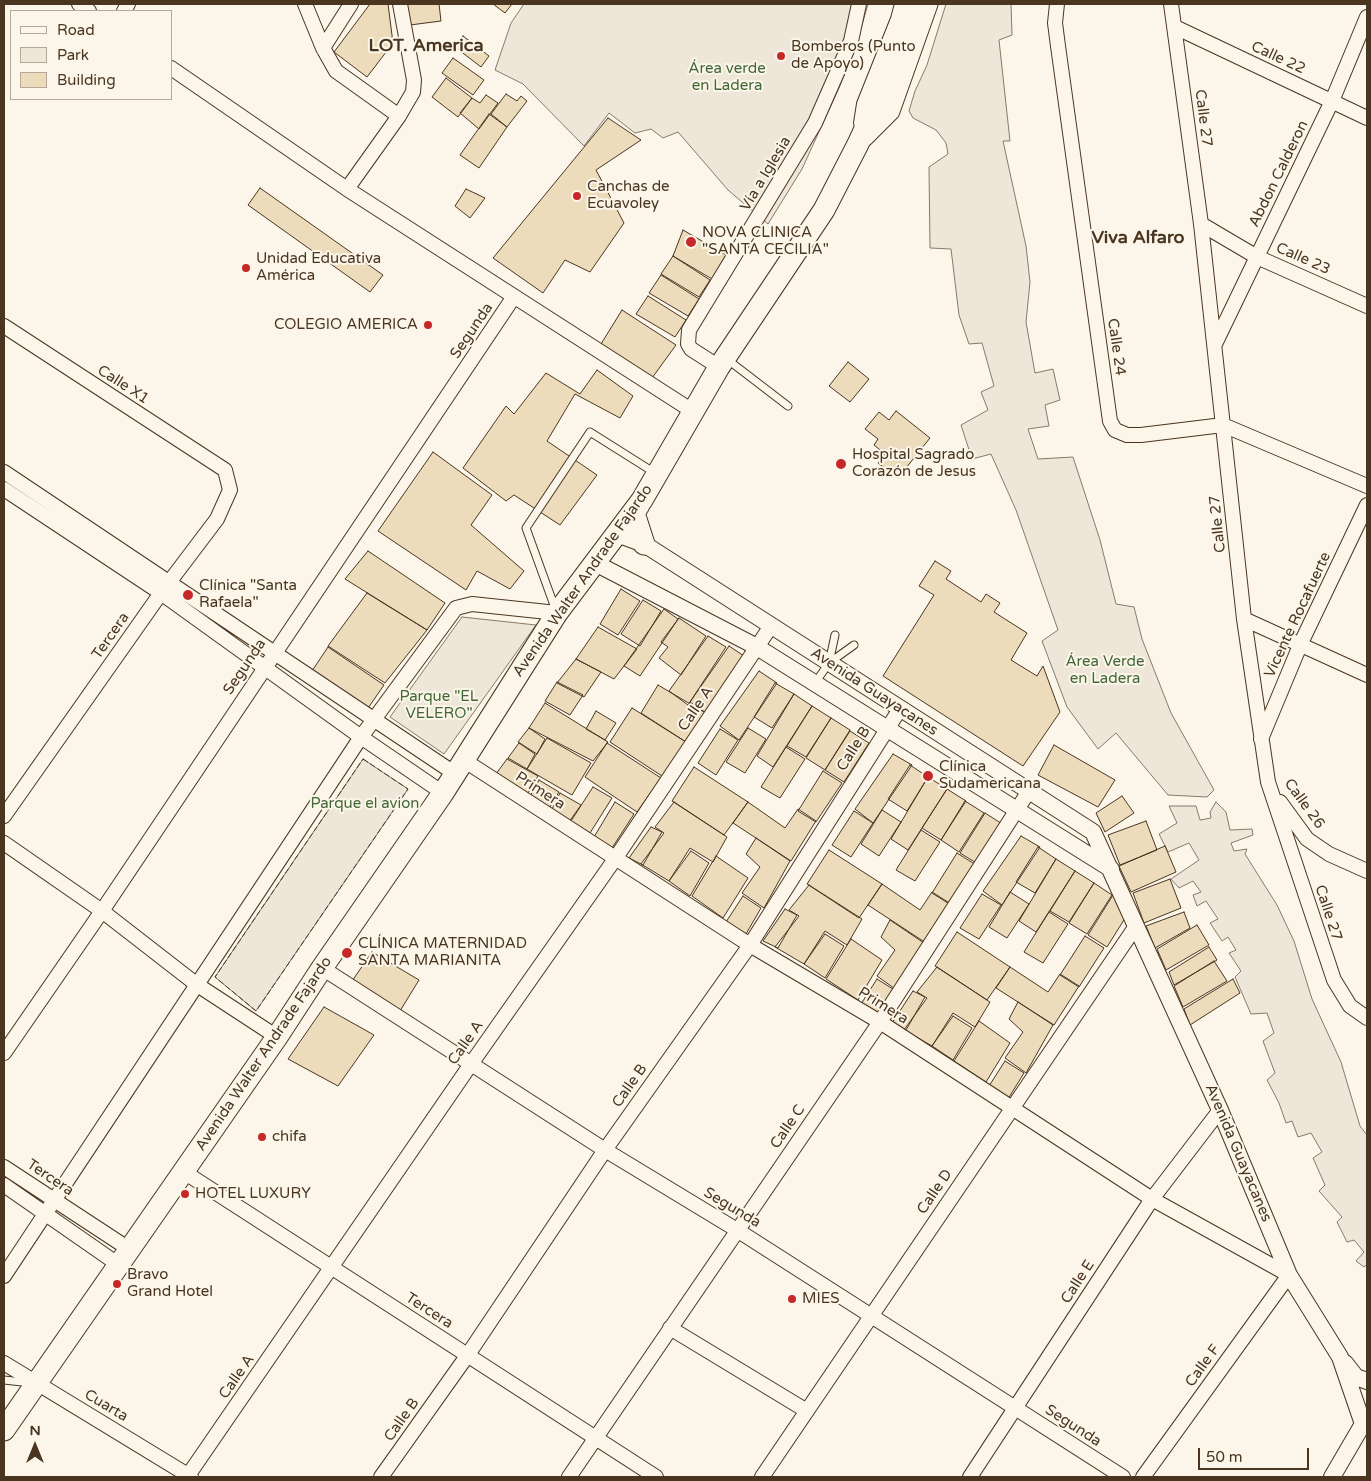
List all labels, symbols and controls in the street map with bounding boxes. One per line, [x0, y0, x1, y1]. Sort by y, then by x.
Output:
legend [10, 10, 172, 100]
text: Road [57, 21, 95, 39]
district label: LOT. America [368, 35, 484, 57]
place label: Bomberos (Punto de Apoyo) [791, 38, 916, 73]
street label: Calle 22 [1248, 38, 1308, 78]
text: Park [57, 46, 89, 64]
marker: Bomberos (Punto de Apoyo) [775, 50, 787, 62]
park label: Área verde en Ladera [688, 60, 766, 95]
text: Building [57, 71, 116, 89]
street label: Calle 27 [1191, 88, 1215, 148]
street label: Abdon Calderon [1245, 118, 1313, 230]
street label: Vía a Iglesia [737, 133, 795, 215]
place label: Canchas de Ecuavoley [587, 178, 670, 213]
marker: Canchas de Ecuavoley [571, 190, 583, 202]
place label: NOVA CLINICA "SANTA CECILIA" [702, 224, 829, 259]
district label: Viva Alfaro [1091, 227, 1185, 249]
marker: NOVA CLINICA "SANTA CECILIA" [684, 235, 698, 249]
street label: Calle 23 [1273, 239, 1333, 279]
place label: Unidad Educativa América [256, 250, 381, 285]
marker: Unidad Educativa América [240, 262, 252, 274]
street label: Segunda [447, 300, 497, 362]
place label: COLEGIO AMERICA [274, 316, 418, 334]
street label: Calle 24 [1103, 317, 1129, 377]
marker: COLEGIO AMERICA [422, 319, 434, 331]
street label: Calle X1 [94, 362, 152, 408]
place label: Hospital Sagrado Corazón de Jesus [852, 446, 976, 481]
marker: Hospital Sagrado Corazón de Jesus [834, 457, 848, 471]
street label: Avenida Walter Andrade Fajardo [509, 481, 657, 681]
street label: Calle 27 [1206, 494, 1230, 554]
street label: Vicente Rocafuerte [1261, 549, 1335, 681]
place label: Clínica "Santa Rafaela" [199, 577, 297, 612]
marker: Clínica "Santa Rafaela" [181, 588, 195, 602]
street label: Tercera [88, 609, 134, 663]
street label: Segunda [220, 636, 270, 698]
street label: Avenida Guayacanes [807, 644, 941, 740]
park label: Área Verde en Ladera [1066, 653, 1144, 688]
street label: Calle A [675, 683, 717, 735]
park label: Parque "EL VELERO" [399, 688, 479, 723]
street label: Calle B [833, 723, 875, 775]
place label: Clínica Sudamericana [939, 758, 1041, 793]
street label: Primera [512, 768, 568, 814]
marker: Clínica Sudamericana [921, 769, 935, 783]
street label: Calle 26 [1280, 775, 1328, 833]
park label: Parque el avion [311, 795, 419, 813]
street label: Calle 27 [1311, 883, 1345, 943]
place label: CLÍNICA MATERNIDAD SANTA MARIANITA [358, 935, 527, 970]
marker: CLÍNICA MATERNIDAD SANTA MARIANITA [340, 946, 354, 960]
street label: Avenida Walter Andrade Fajardo [192, 953, 336, 1155]
street label: Primera [855, 984, 911, 1028]
street label: Calle A [444, 1017, 488, 1069]
street label: Calle B [609, 1061, 651, 1111]
street label: Avenida Guayacanes [1201, 1081, 1275, 1225]
street label: Calle C [767, 1102, 809, 1152]
place label: chifa [272, 1128, 307, 1146]
marker: chifa [256, 1131, 268, 1143]
street label: Tercera [23, 1156, 77, 1200]
street label: Calle D [914, 1166, 956, 1218]
street label: Segunda [700, 1184, 764, 1232]
place label: HOTEL LUXURY [195, 1185, 311, 1203]
marker: HOTEL LUXURY [179, 1188, 191, 1200]
street label: Calle E [1057, 1257, 1099, 1307]
place label: Bravo Grand Hotel [127, 1266, 213, 1301]
marker: Bravo Grand Hotel [111, 1278, 123, 1290]
street label: Tercera [402, 1289, 456, 1333]
place label: MIES [802, 1290, 840, 1308]
marker: MIES [786, 1293, 798, 1305]
street label: Calle F [1182, 1341, 1224, 1391]
street label: Calle A [215, 1351, 259, 1403]
street label: Cuarta [81, 1386, 131, 1426]
street label: Calle B [381, 1395, 423, 1445]
street label: Segunda [1042, 1401, 1104, 1451]
north arrow [10, 1421, 60, 1471]
text: N [29, 1422, 41, 1439]
scale bar [1201, 1438, 1312, 1470]
text: 50 m [1206, 1448, 1243, 1466]

